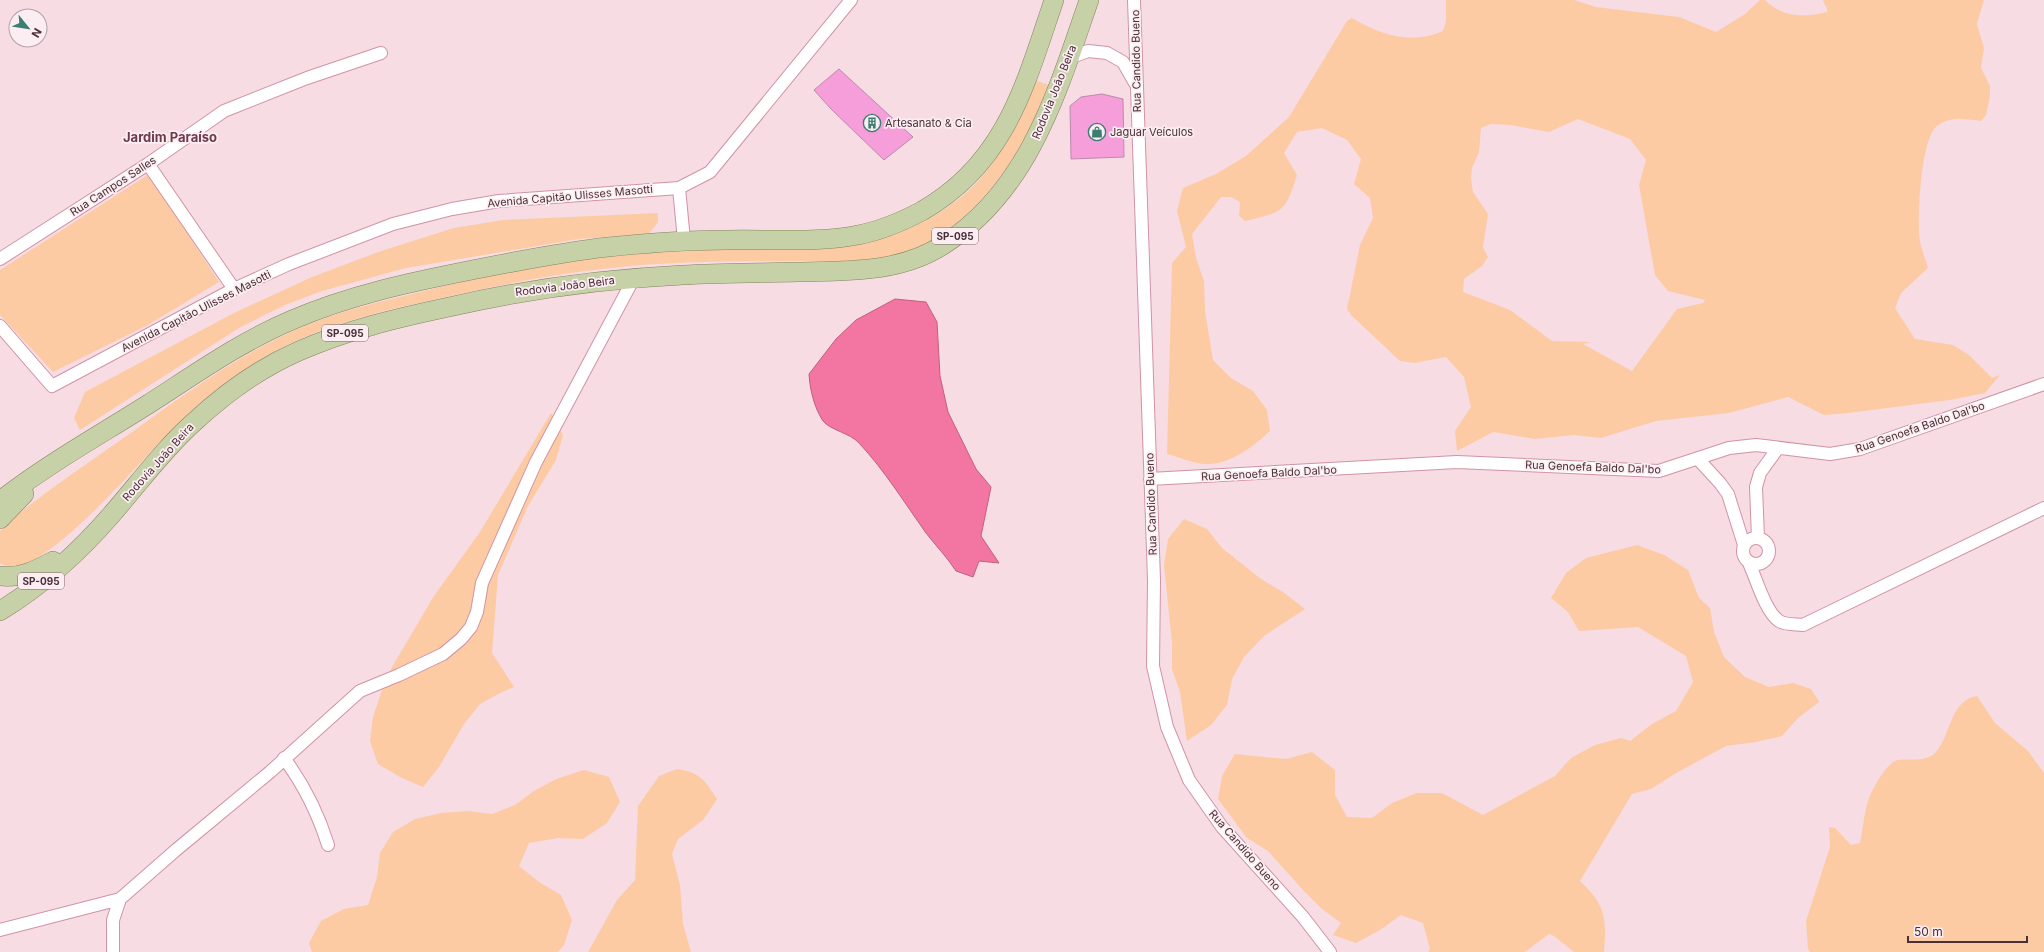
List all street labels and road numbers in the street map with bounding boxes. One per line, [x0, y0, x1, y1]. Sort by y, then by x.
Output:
street label: Rua Candido Bueno [1128, 9, 1144, 112]
street label: Rodovia João Beira [1029, 43, 1079, 141]
street label: Rua Campos Salles [67, 153, 159, 219]
street label: Avenida Capitão Ulisses Masotti [487, 182, 653, 210]
road number: SP-095 [932, 228, 978, 244]
street label: Avenida Capitão Ulisses Masotti [119, 267, 273, 355]
street label: Rodovia João Beira [514, 273, 616, 299]
road number: SP-095 [322, 325, 368, 341]
street label: Rua Genoefa Baldo Dal'bo [1853, 398, 1987, 456]
street label: Rodovia João Beira [119, 420, 197, 504]
street label: Rua Candido Bueno [1142, 452, 1160, 556]
street label: Rua Genoefa Baldo Dal'bo [1525, 458, 1662, 476]
street label: Rua Genoefa Baldo Dal'bo [1201, 462, 1338, 484]
road number: SP-095 [18, 573, 64, 589]
street label: Rua Candido Bueno [1206, 807, 1284, 894]

